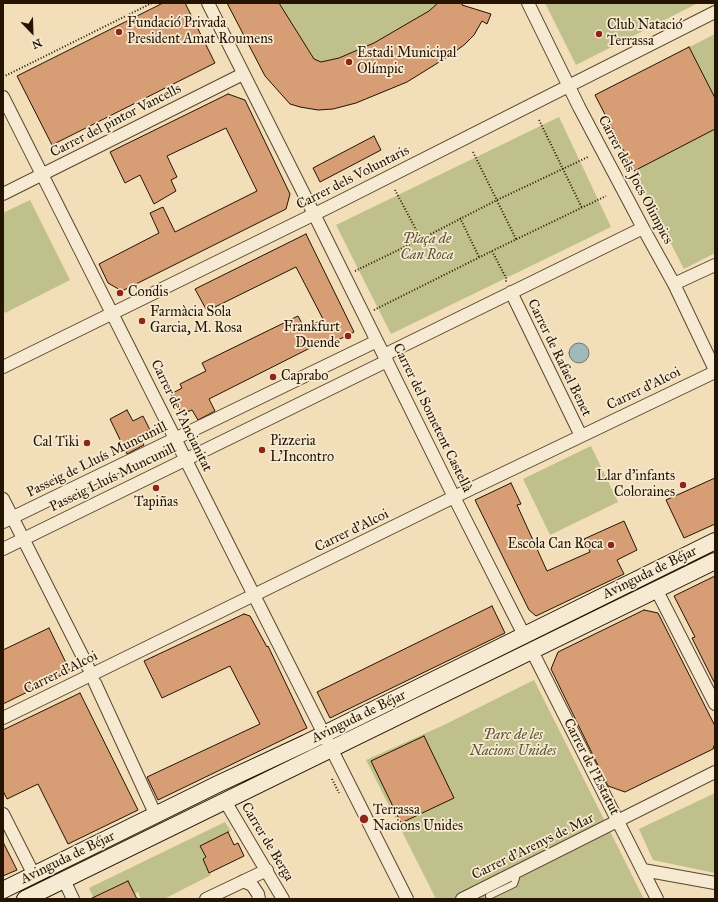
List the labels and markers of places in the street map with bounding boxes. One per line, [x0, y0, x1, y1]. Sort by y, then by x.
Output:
place label: Fundació Privada President Amat Roumens [127, 16, 273, 48]
place label: Club Natació Terrassa [607, 18, 683, 50]
marker: Fundació Privada President Amat Roumens [114, 27, 124, 37]
marker: Club Natació Terrassa [594, 29, 604, 39]
place label: Estadi Municipal Olímpic [357, 46, 456, 78]
marker: Estadi Municipal Olímpic [344, 57, 354, 67]
place label: Condis [128, 285, 168, 301]
marker: Condis [115, 288, 125, 298]
place label: Farmàcia Sola Garcia, M. Rosa [150, 305, 242, 338]
marker: Farmàcia Sola Garcia, M. Rosa [137, 316, 147, 326]
place label: Frankfurt Duende [284, 320, 340, 352]
marker: Frankfurt Duende [343, 331, 353, 341]
place label: Caprabo [281, 369, 329, 385]
marker: Caprabo [268, 372, 278, 382]
place label: Pizzeria L'Incontro [270, 434, 334, 466]
place label: Cal Tiki [33, 435, 79, 451]
marker: Cal Tiki [82, 438, 92, 448]
marker: Pizzeria L'Incontro [257, 445, 267, 455]
place label: Llar d'infants Coloraines [596, 469, 675, 502]
marker: Llar d'infants Coloraines [678, 480, 688, 490]
marker: Tapiñas [151, 483, 161, 493]
place label: Tapiñas [134, 495, 178, 511]
place label: Escola Can Roca [507, 537, 603, 553]
marker: Escola Can Roca [606, 540, 616, 550]
place label: Terrassa Nacions Unides [373, 803, 463, 836]
marker: Terrassa Nacions Unides [358, 813, 370, 825]

